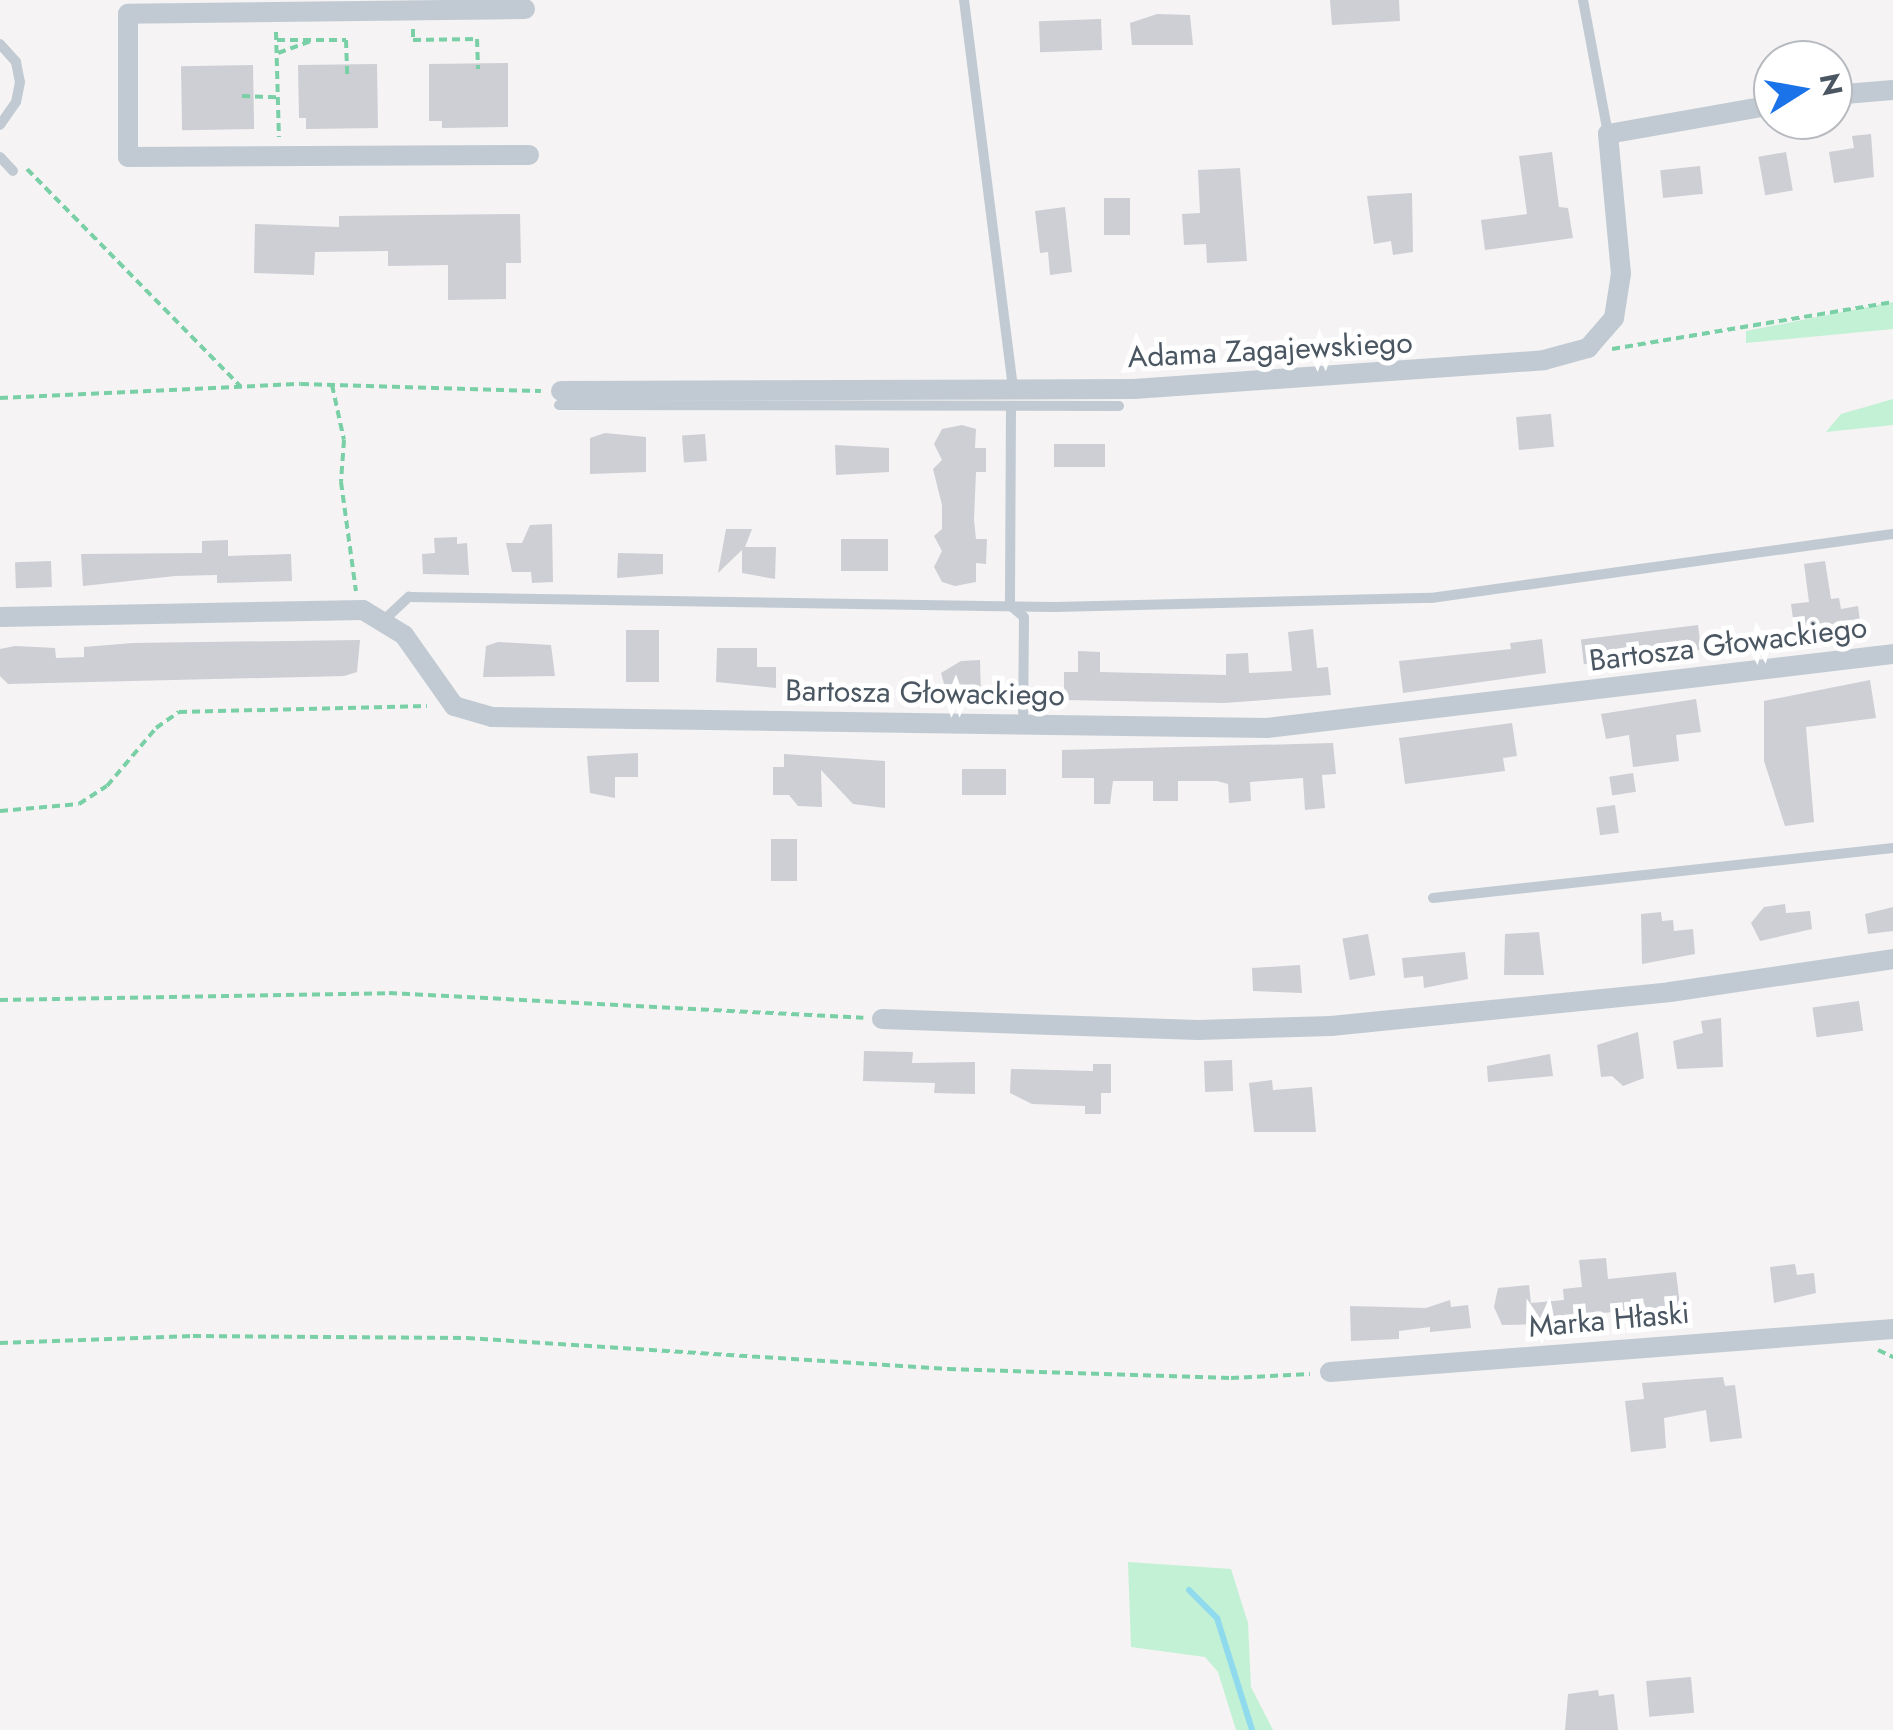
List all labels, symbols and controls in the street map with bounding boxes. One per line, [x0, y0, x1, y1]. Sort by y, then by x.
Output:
north arrow [1753, 40, 1853, 140]
text: N [1809, 70, 1853, 99]
street label: Adama Zagajewskiego [1127, 325, 1413, 375]
street label: Bartosza Głowackiego [1587, 609, 1869, 679]
street label: Bartosza Głowackiego [785, 673, 1065, 713]
street label: Marka Hłaski [1527, 1295, 1691, 1345]

